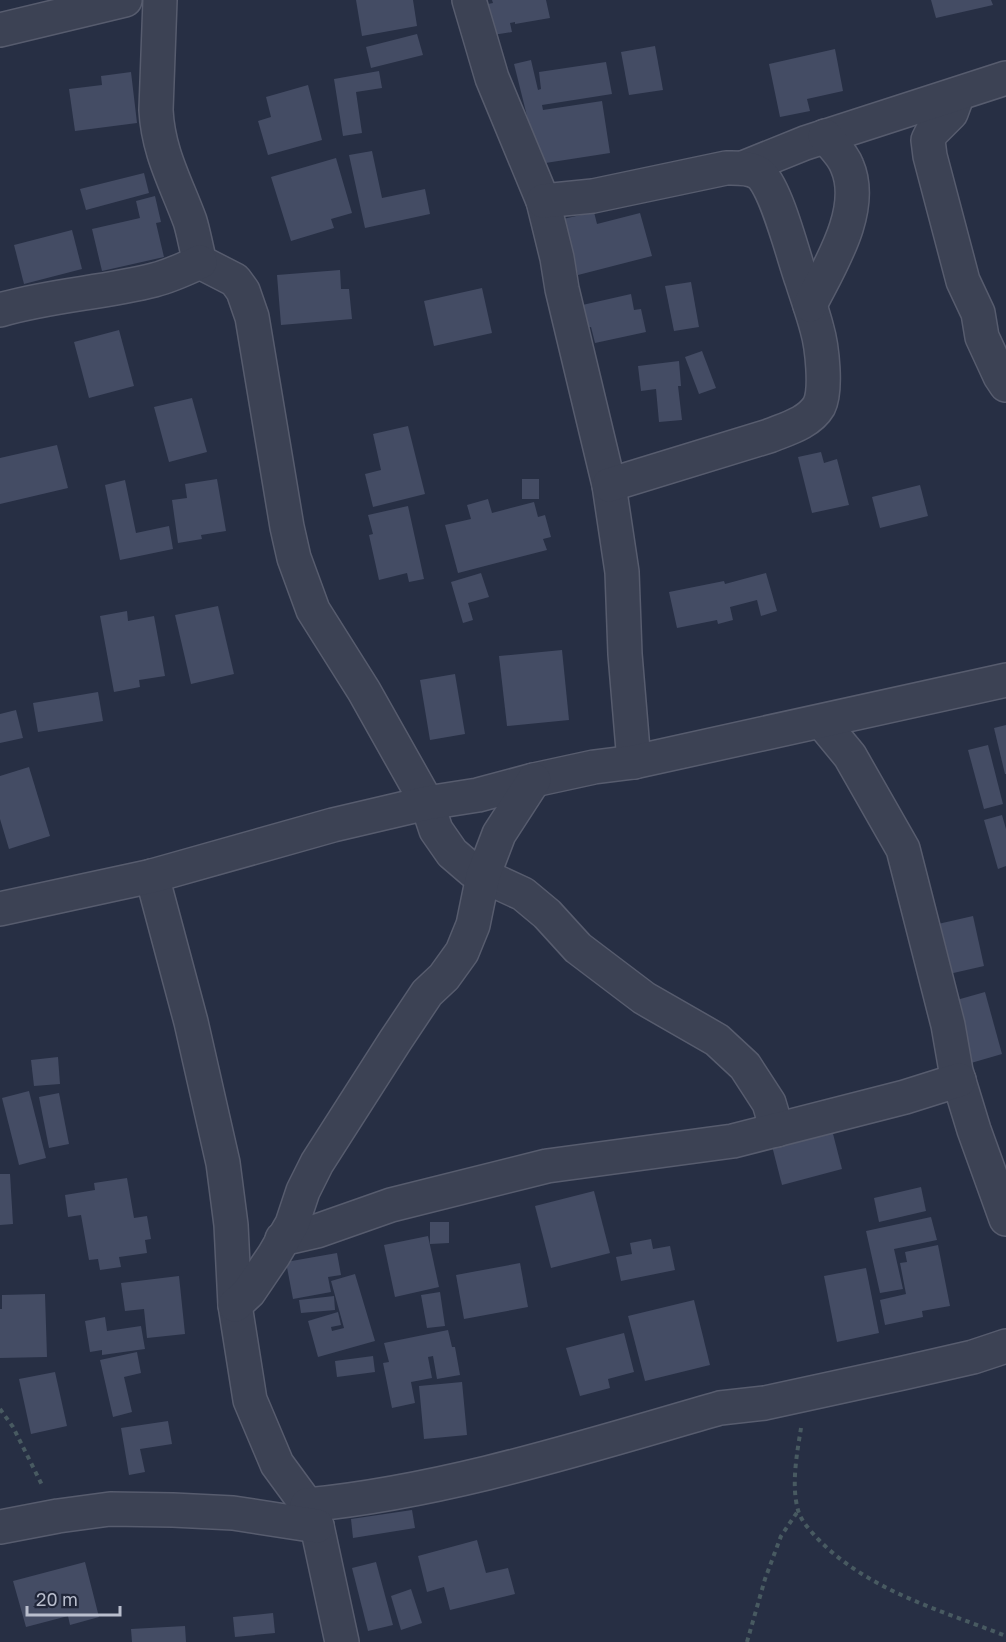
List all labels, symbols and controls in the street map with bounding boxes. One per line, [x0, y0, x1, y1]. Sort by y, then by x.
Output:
scale bar [27, 1579, 120, 1617]
text: 20 m [36, 1588, 78, 1610]

